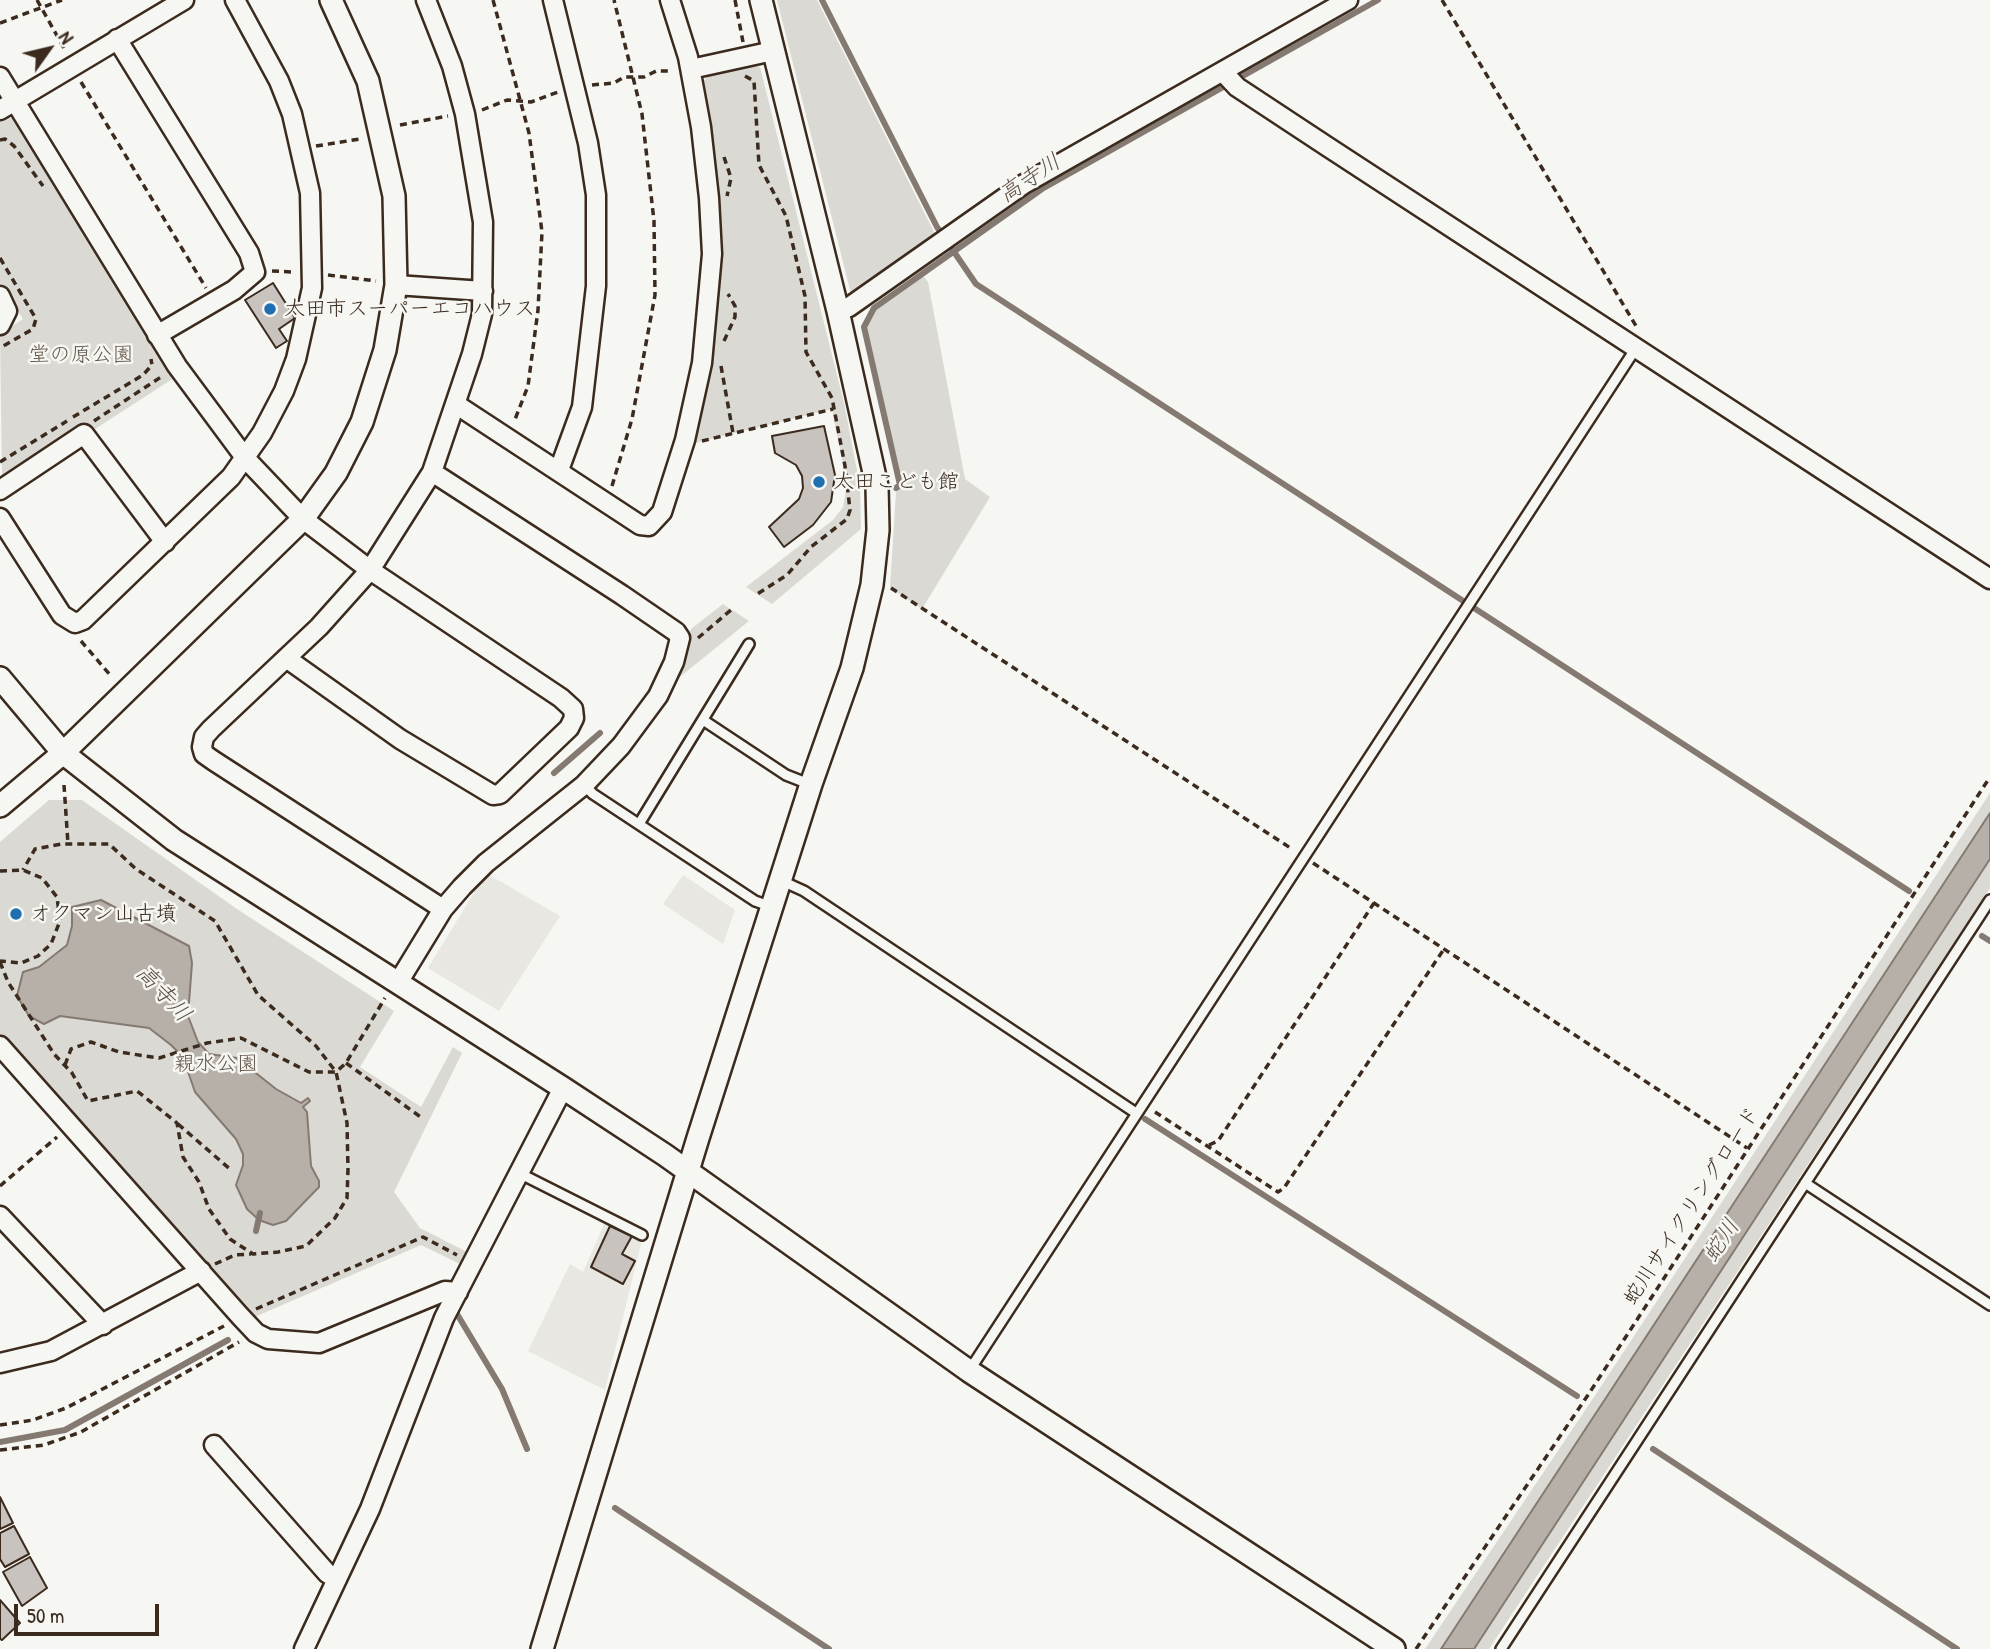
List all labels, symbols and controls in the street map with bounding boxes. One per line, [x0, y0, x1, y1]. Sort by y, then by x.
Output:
north arrow [14, 14, 84, 84]
text: N [53, 26, 80, 49]
water label: 高寺川 [994, 149, 1066, 209]
place label: 太田市スーパーエコハウス [284, 296, 535, 322]
marker: 太田市スーパーエコハウス [262, 301, 278, 317]
park label: 堂の原公園 [29, 342, 133, 368]
place label: 太田こども館 [833, 469, 959, 495]
marker: 太田こども館 [811, 474, 827, 490]
place label: オクマン山古墳 [30, 901, 177, 927]
marker: オクマン山古墳 [8, 906, 24, 922]
water label: 高寺川 [129, 959, 197, 1029]
park label: 親水公園 [174, 1051, 258, 1077]
street label: 蛇川サイクリングロード [1619, 1102, 1765, 1310]
water label: 蛇川 [1698, 1214, 1746, 1268]
scale bar [18, 1590, 163, 1634]
text: 50 m [27, 1601, 64, 1630]

